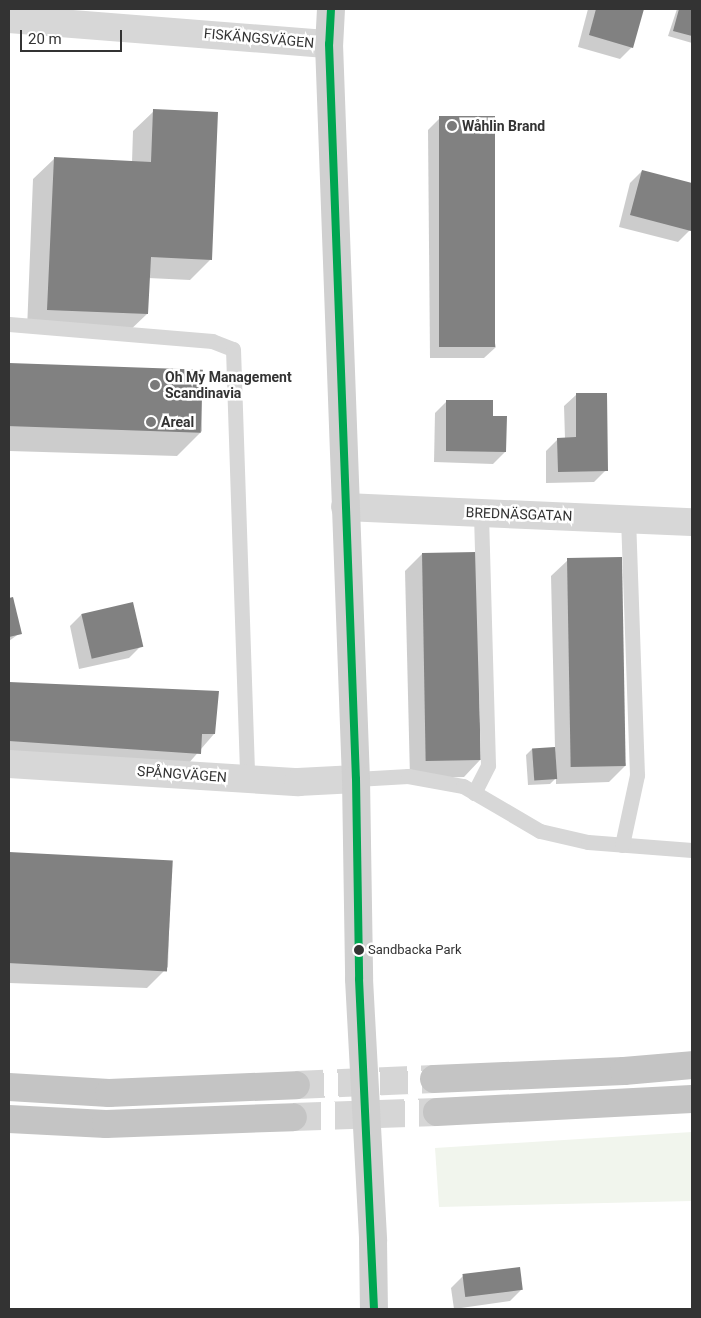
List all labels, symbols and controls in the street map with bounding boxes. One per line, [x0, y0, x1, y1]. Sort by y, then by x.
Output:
scale bar [22, 20, 125, 52]
street label: FISKÄNGSVÄGEN [203, 25, 315, 51]
text: 20 m [28, 30, 62, 48]
place label: Wåhlin Brand [462, 118, 545, 134]
marker: Wåhlin Brand [446, 120, 458, 132]
place label: Oh My Management Scandinavia [165, 369, 292, 402]
marker: Oh My Management Scandinavia [149, 379, 161, 391]
place label: Areal [161, 414, 194, 430]
marker: Areal [145, 416, 157, 428]
street label: BREDNÄSGATAN [465, 504, 573, 524]
street label: SPÅNGVÄGEN [137, 762, 227, 786]
place label: Sandbacka Park [368, 942, 462, 958]
marker: Sandbacka Park [354, 945, 364, 955]

